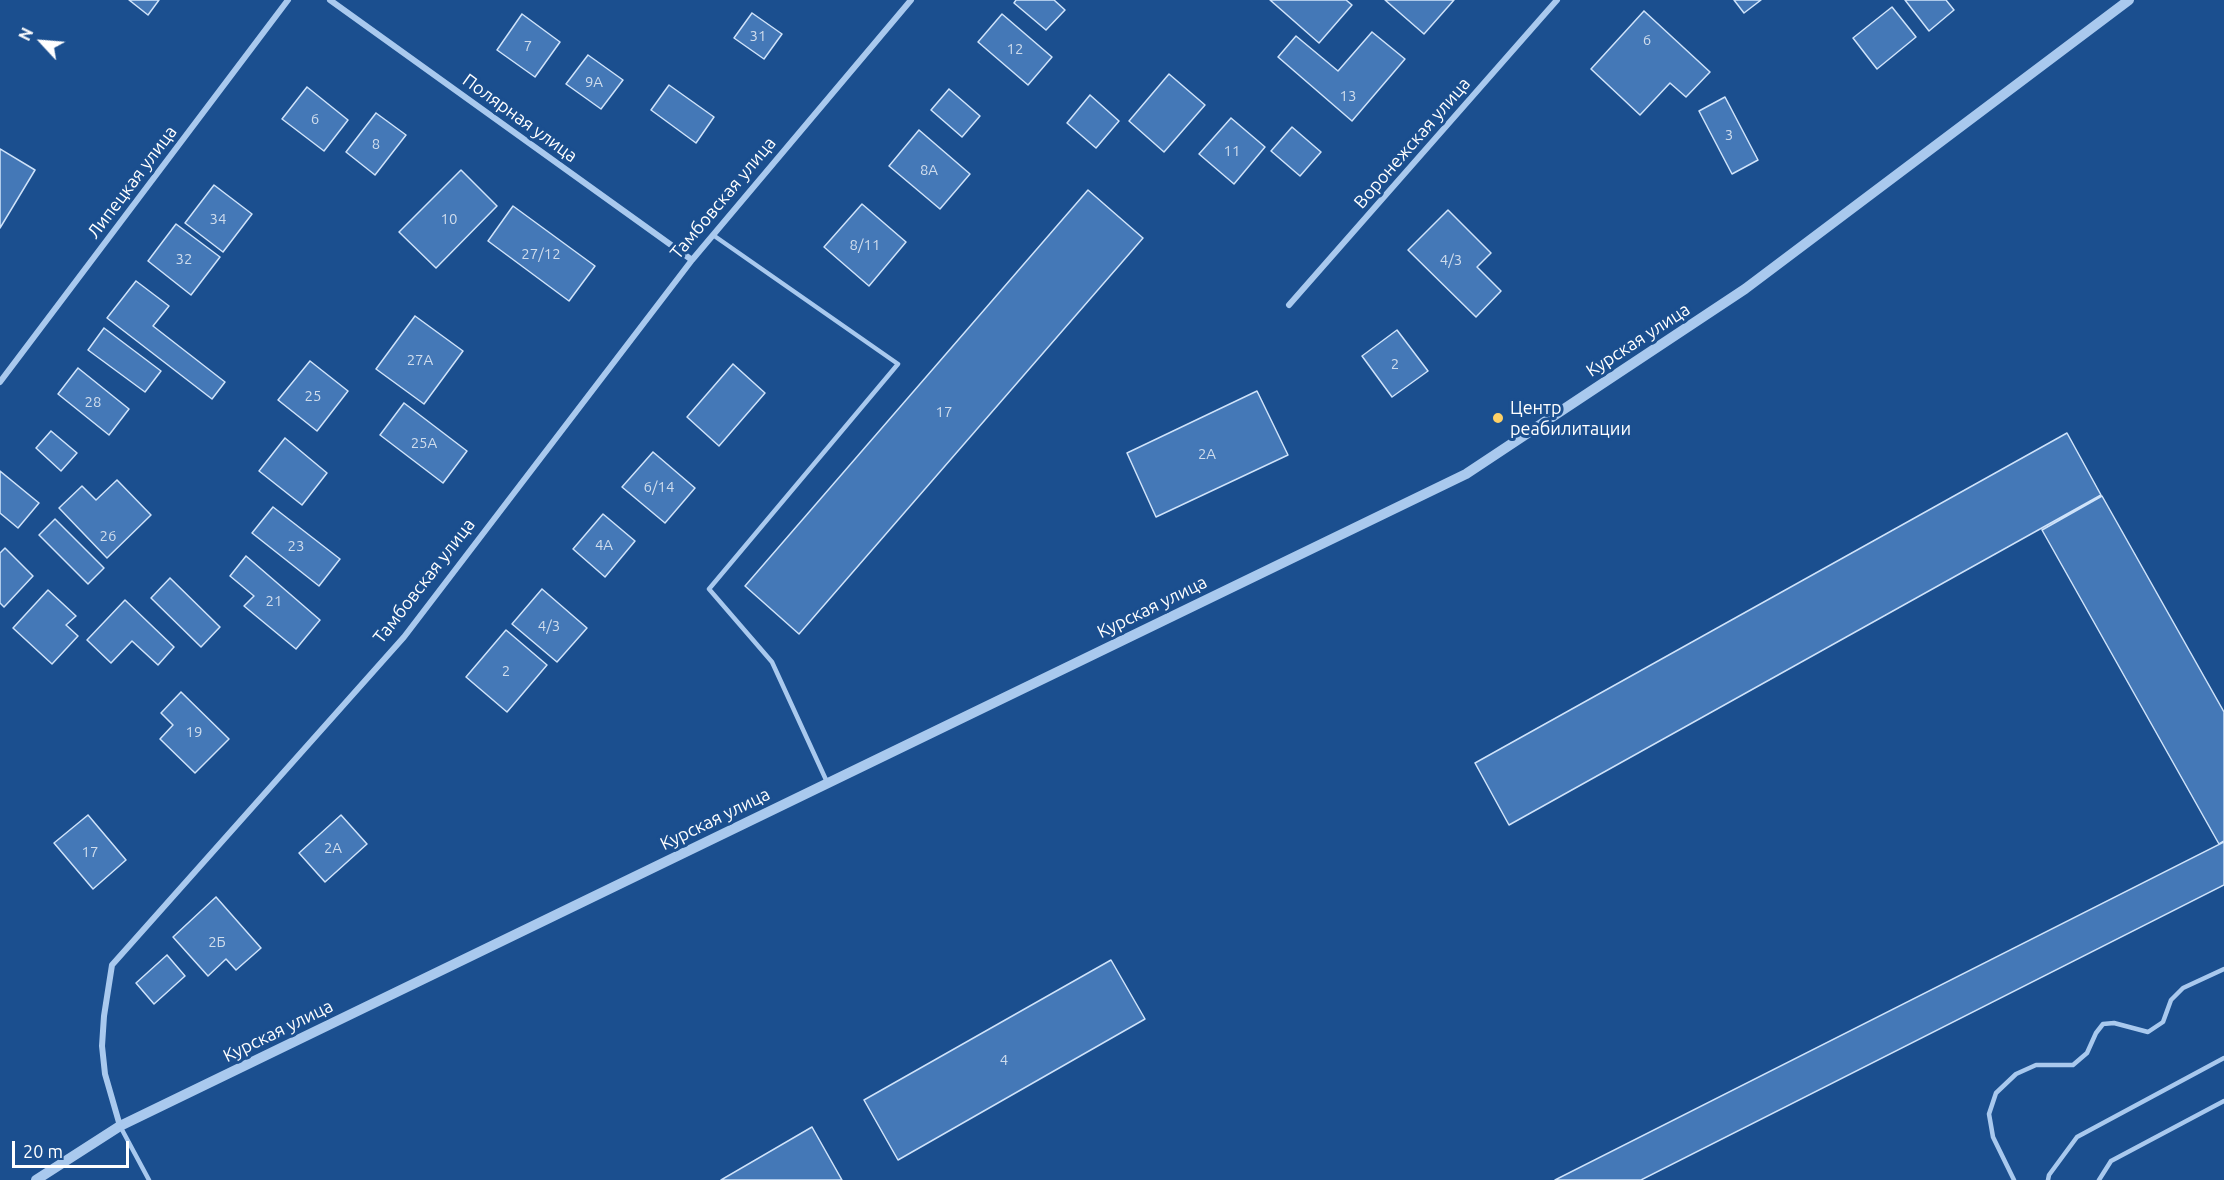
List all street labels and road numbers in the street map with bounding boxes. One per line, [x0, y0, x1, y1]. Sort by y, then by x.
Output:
street label: Полярная улица [458, 69, 582, 167]
street label: Воронежская улица [1349, 73, 1475, 213]
street label: Липецкая улица [83, 121, 181, 243]
street label: Тамбовская улица [666, 133, 780, 263]
street label: Курская улица [1582, 298, 1694, 382]
street label: Тамбовская улица [369, 514, 479, 648]
street label: Курская улица [1094, 571, 1210, 643]
street label: Курская улица [657, 783, 773, 855]
street label: Курская улица [220, 995, 336, 1067]

